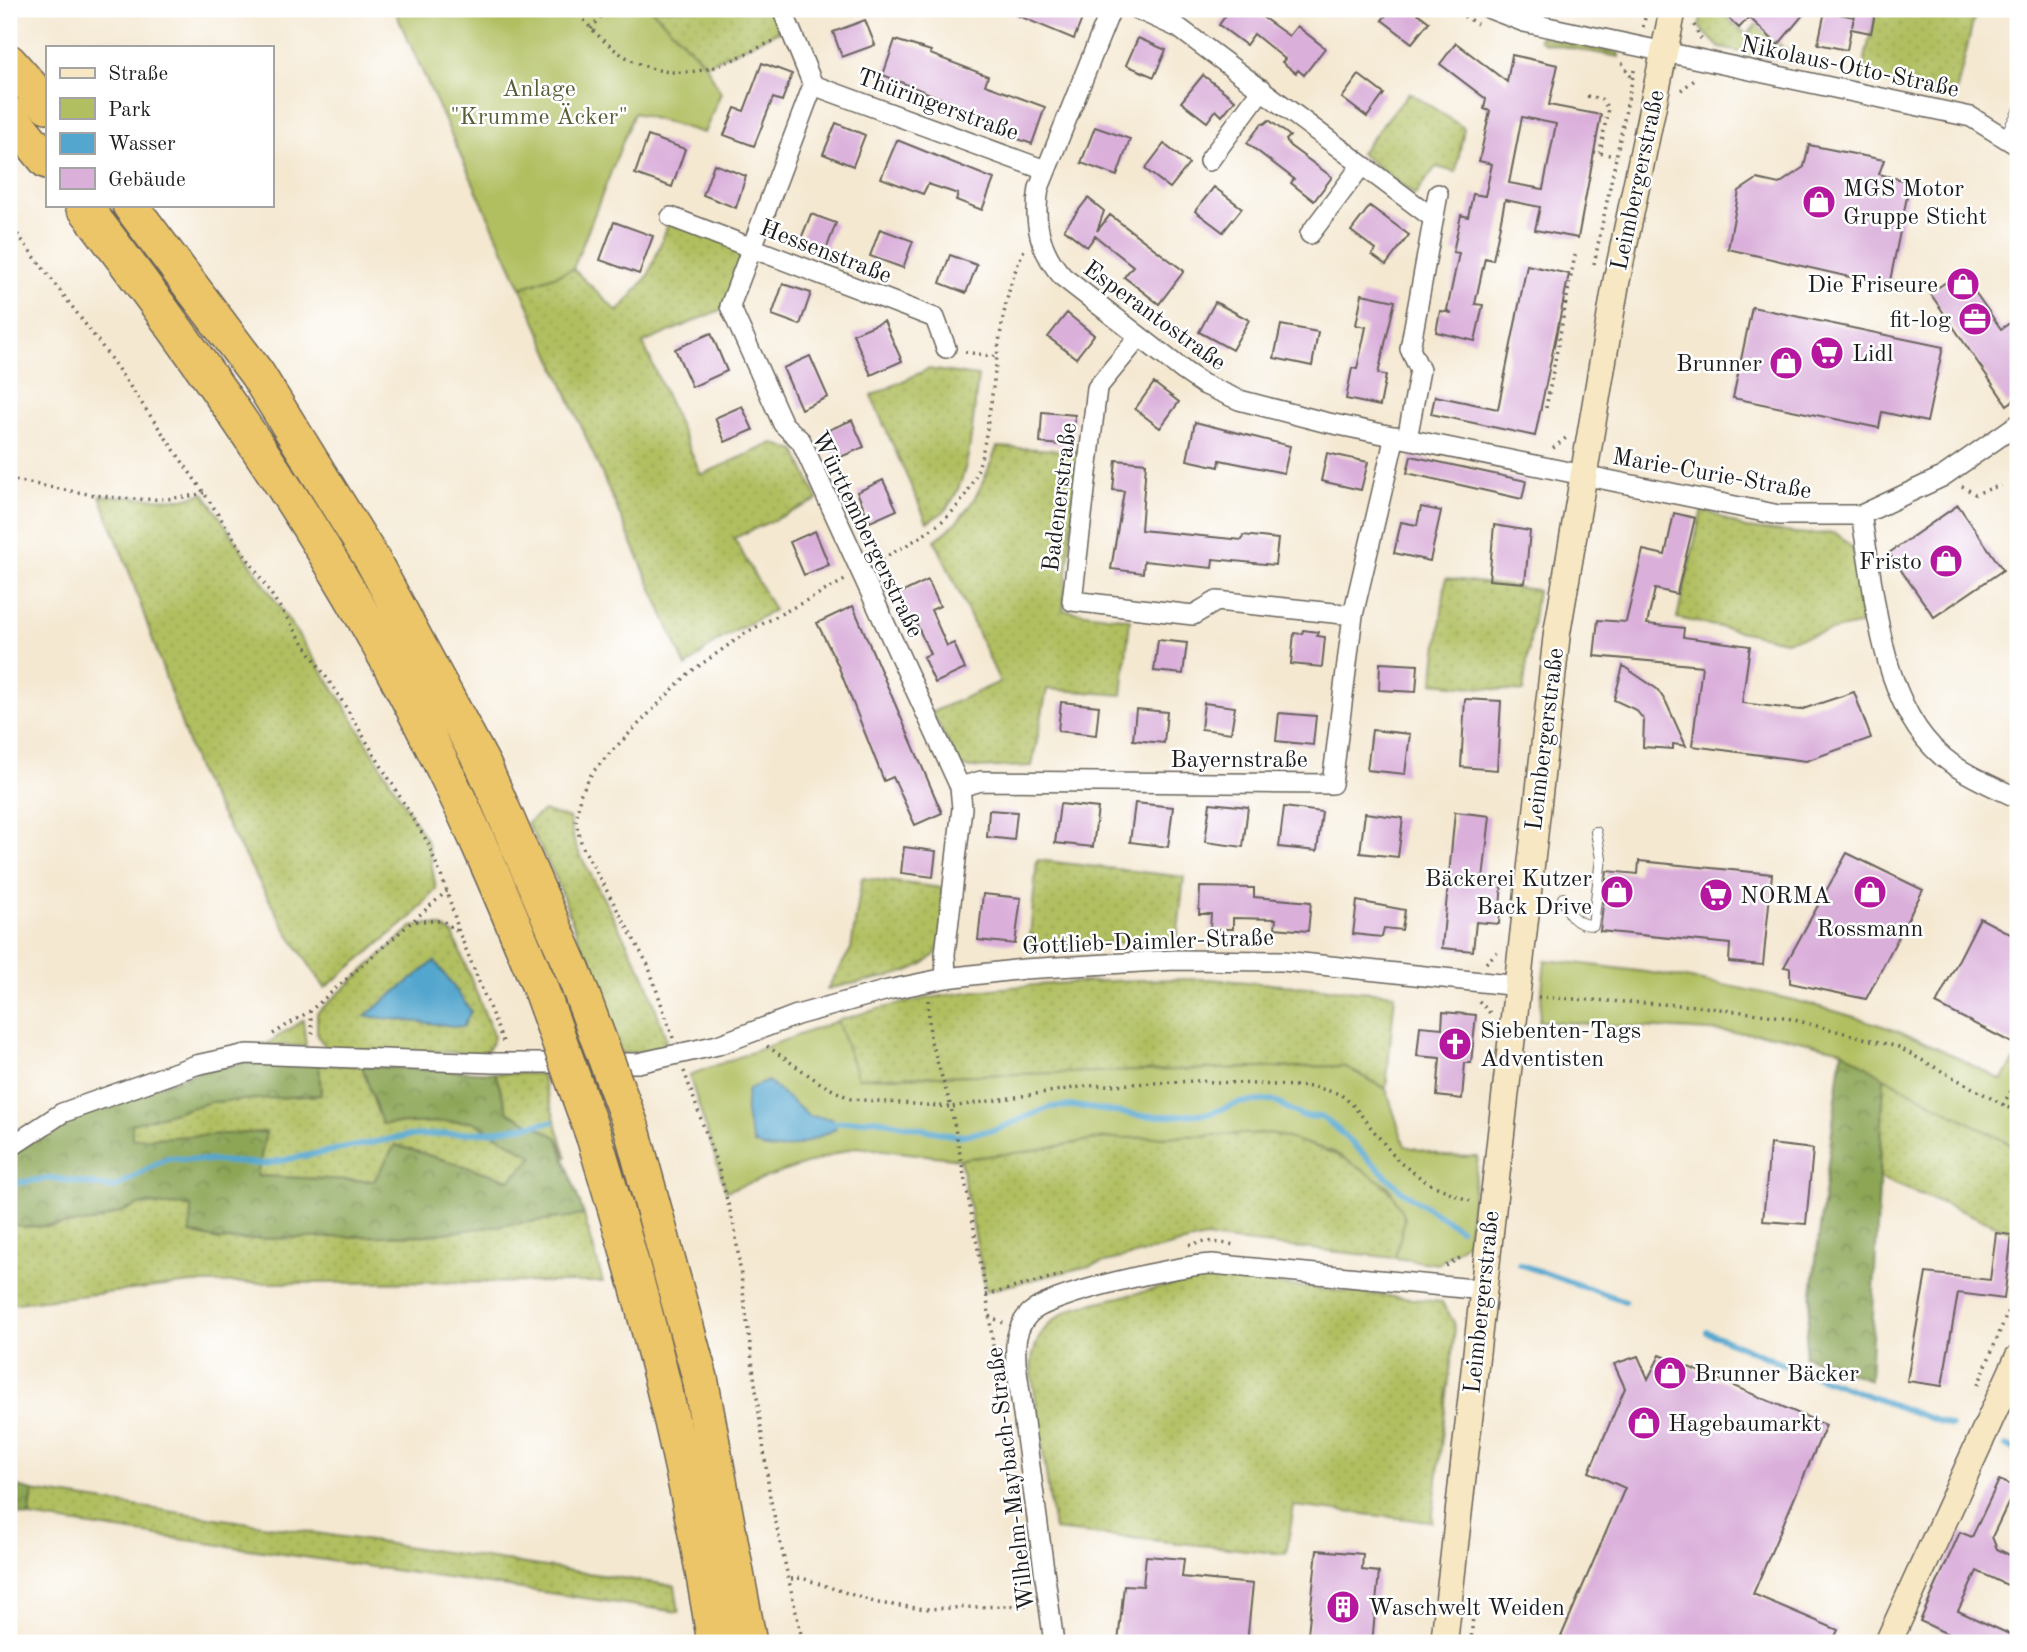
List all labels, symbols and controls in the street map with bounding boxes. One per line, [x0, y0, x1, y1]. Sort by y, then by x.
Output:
street label: Nikolaus-Otto-Straße [1738, 33, 1961, 103]
legend [46, 46, 273, 206]
text: Straße [108, 64, 168, 85]
street label: Thüringerstraße [853, 65, 1021, 146]
park label: Anlage "Krumme Äcker" [450, 78, 628, 130]
street label: Leimbergerstraße [1608, 88, 1670, 273]
text: Park [108, 100, 151, 121]
text: Wasser [108, 134, 176, 155]
text: Gebäude [108, 170, 186, 191]
place label: MGS Motor Gruppe Sticht [1843, 178, 1987, 230]
shop icon: MGS Motor Gruppe Sticht [1800, 183, 1838, 221]
street label: Hessenstraße [756, 217, 894, 289]
street label: Esperantostraße [1078, 257, 1229, 376]
shop icon: Die Friseure [1944, 265, 1982, 303]
place label: Die Friseure [1807, 274, 1938, 298]
office icon: fit-log [1956, 300, 1994, 338]
place label: fit-log [1890, 309, 1951, 333]
supermarket icon: Lidl [1808, 334, 1846, 372]
place label: Lidl [1852, 343, 1894, 367]
shop icon: Brunner [1767, 344, 1805, 382]
place label: Brunner [1676, 353, 1762, 377]
street label: Badenerstraße [1040, 421, 1082, 573]
street label: Württembergerstraße [806, 428, 927, 642]
street label: Marie-Curie-Straße [1610, 446, 1813, 504]
shop icon: Fristo [1927, 542, 1965, 580]
place label: Fristo [1859, 551, 1922, 575]
street label: Leimbergerstraße [1523, 647, 1569, 832]
street label: Bayernstraße [1170, 749, 1308, 773]
place label: Bäckerei Kutzer Back Drive [1425, 868, 1592, 920]
shop icon: Bäckerei Kutzer Back Drive [1598, 873, 1636, 911]
shop icon: Rossmann [1851, 873, 1889, 911]
supermarket icon: NORMA [1697, 876, 1735, 914]
place label: NORMA [1740, 885, 1831, 909]
place label: Rossmann [1817, 918, 1923, 942]
street label: Gottlieb-Daimler-Straße [1022, 927, 1274, 959]
place label: Siebenten-Tags Adventisten [1480, 1020, 1641, 1072]
church icon: Siebenten-Tags Adventisten [1436, 1025, 1474, 1063]
street label: Leimbergerstraße [1461, 1210, 1505, 1395]
street label: Wilhelm-Maybach-Straße [984, 1346, 1040, 1612]
shop icon: Brunner Bäcker [1651, 1354, 1689, 1392]
place label: Brunner Bäcker [1694, 1363, 1859, 1387]
shop icon: Hagebaumarkt [1625, 1404, 1663, 1442]
place label: Hagebaumarkt [1668, 1413, 1821, 1437]
building icon: Waschwelt Weiden [1324, 1588, 1362, 1626]
place label: Waschwelt Weiden [1368, 1597, 1565, 1621]

